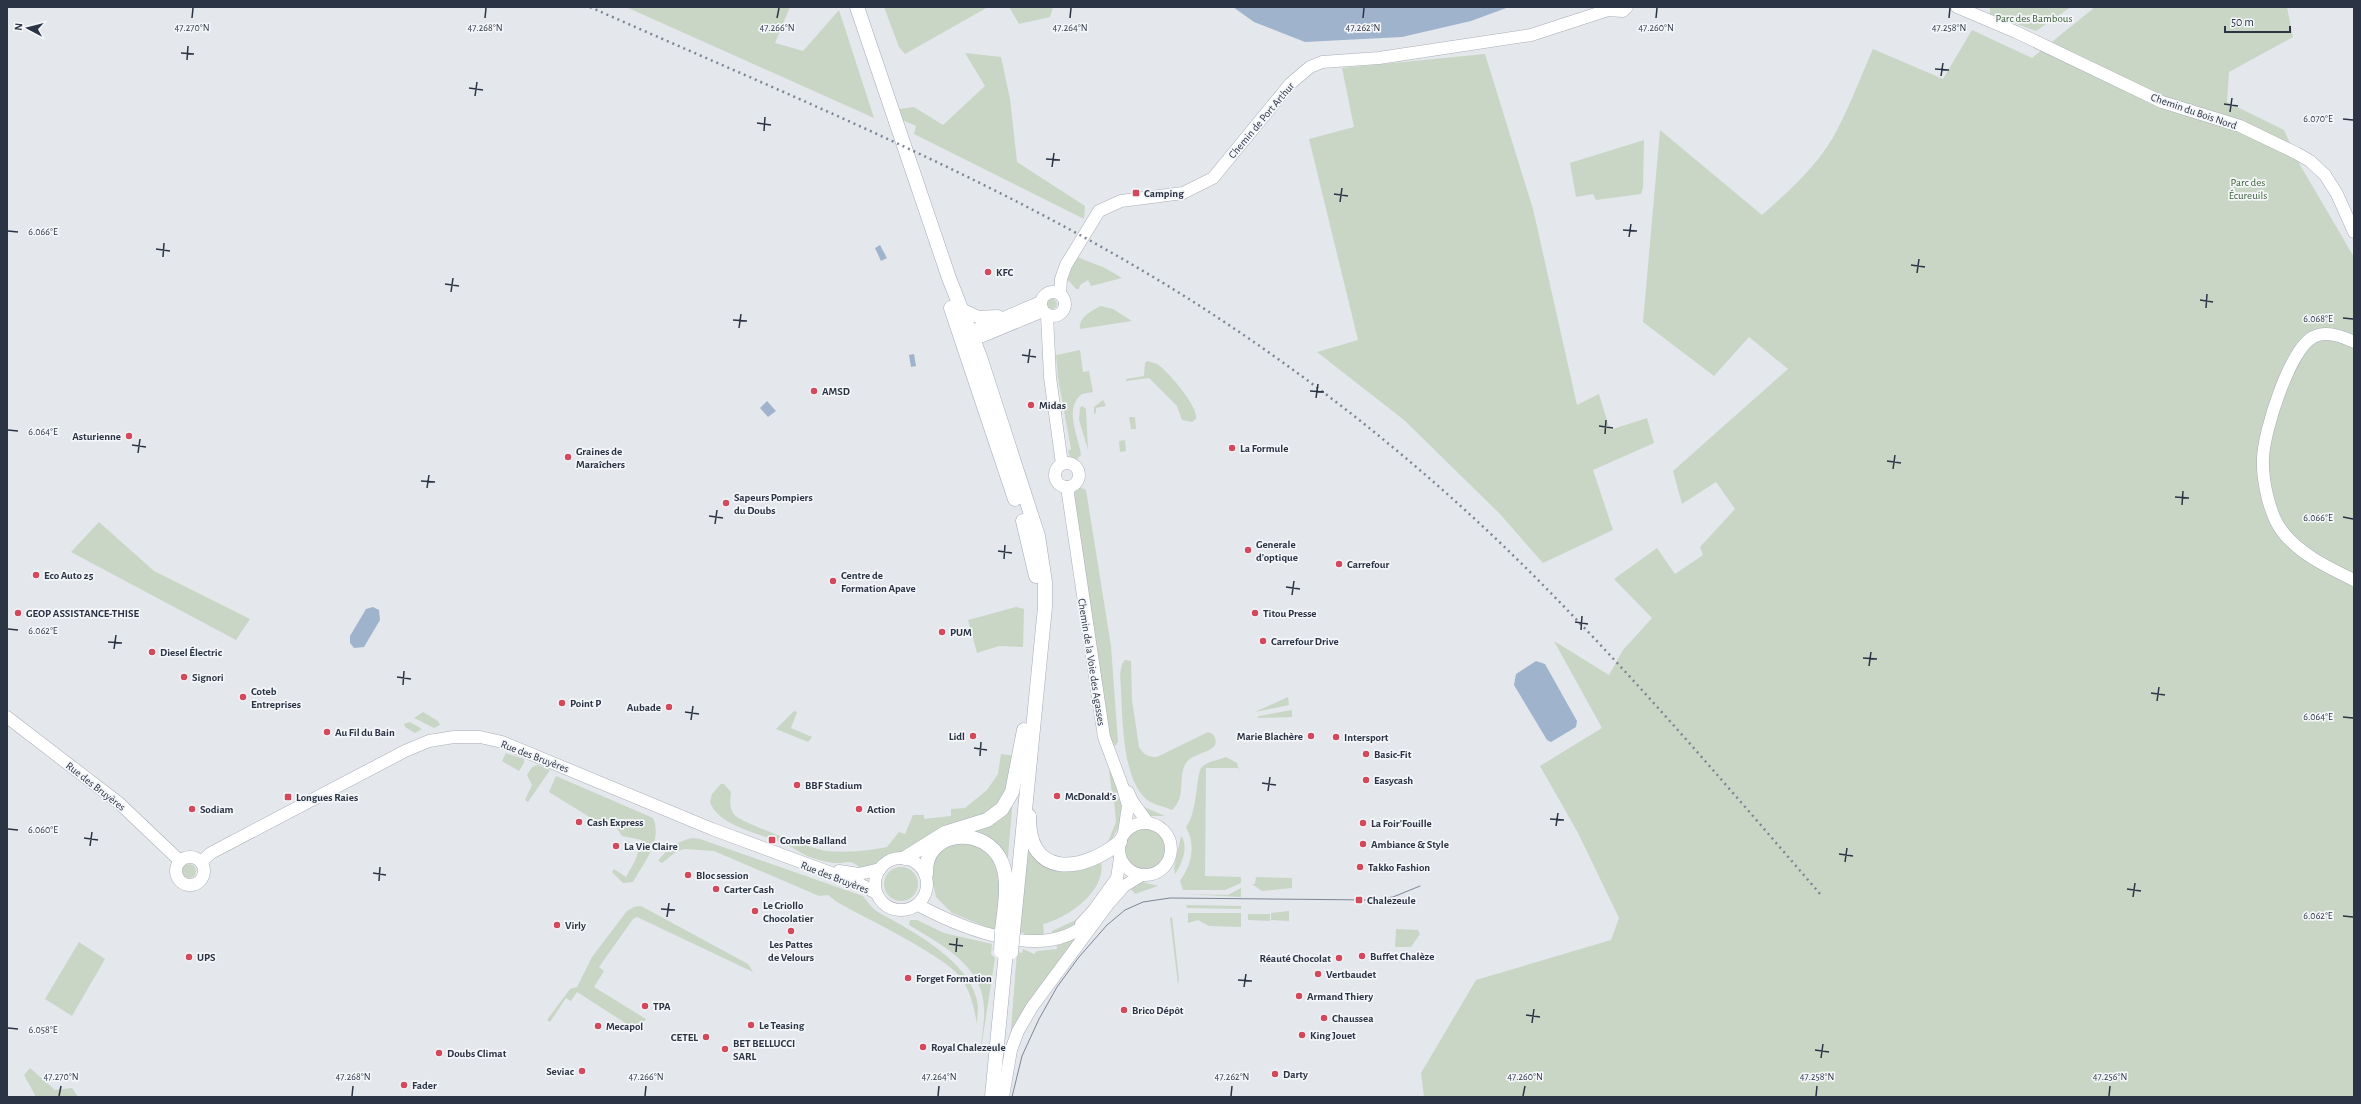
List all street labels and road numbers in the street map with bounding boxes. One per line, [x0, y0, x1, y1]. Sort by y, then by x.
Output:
street label: Chemin de Port Arthur [1226, 80, 1297, 160]
street label: Chemin du Bois Nord [2149, 92, 2239, 131]
street label: Chemin de la Voie des Agasses [1076, 598, 1107, 727]
street label: Rue des Bruyères [499, 738, 570, 775]
street label: Rue des Bruyères [64, 760, 128, 813]
street label: Rue des Bruyères [799, 859, 870, 896]

